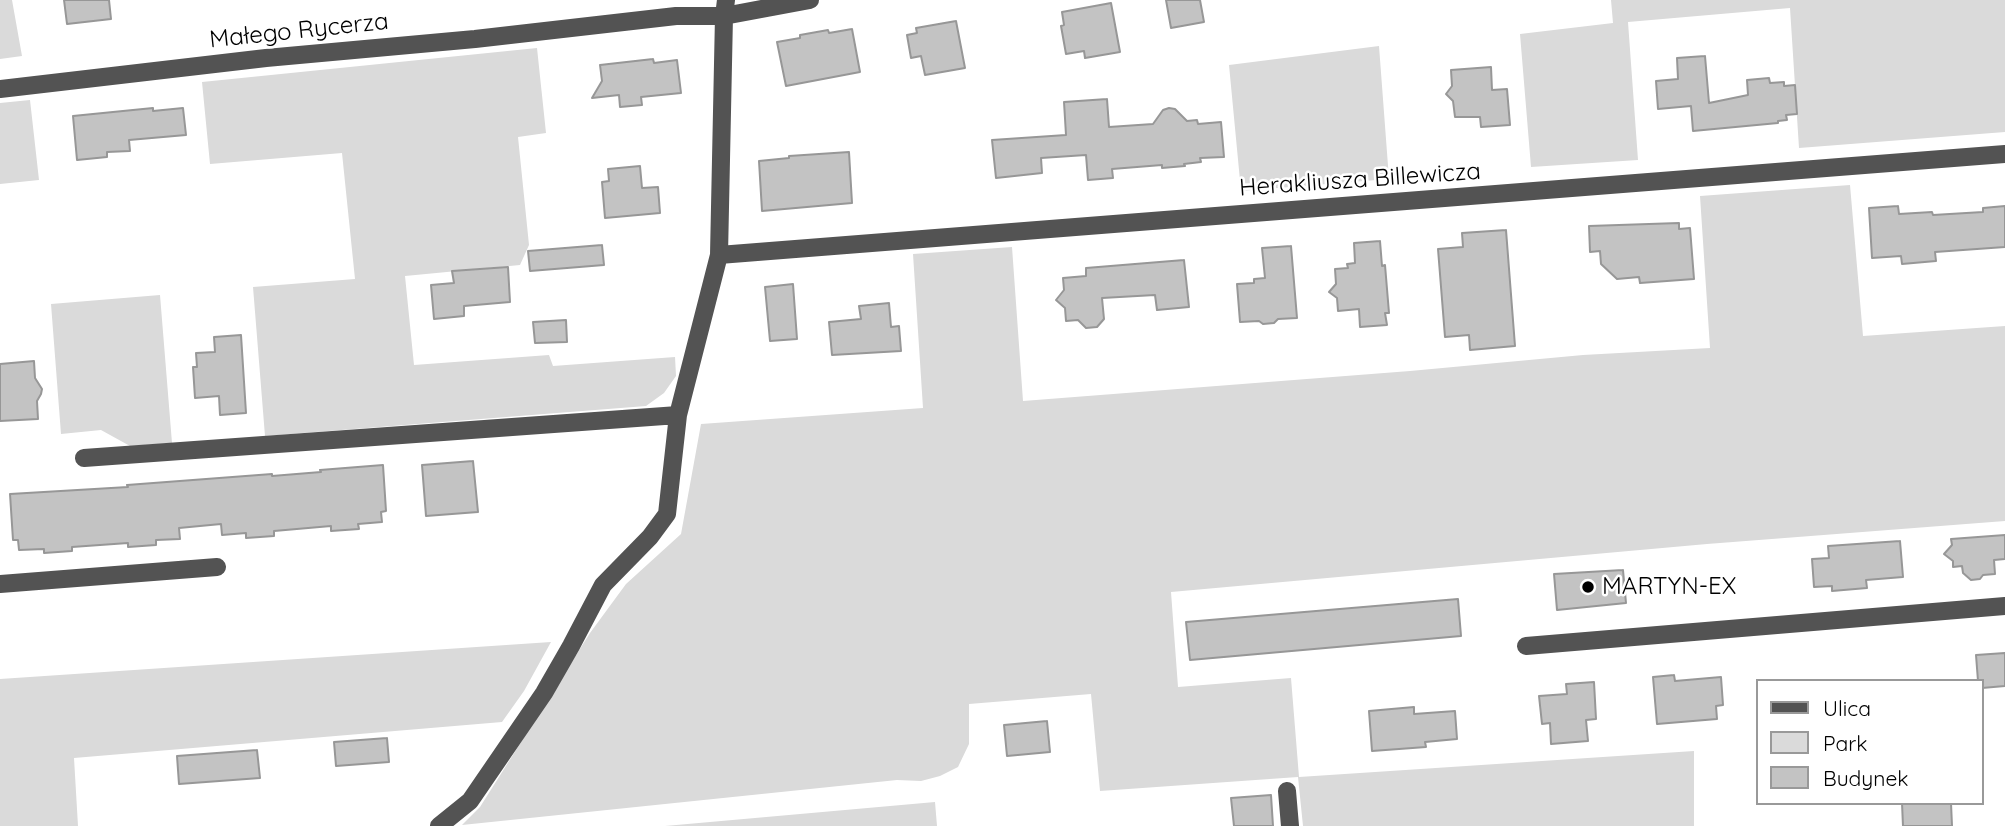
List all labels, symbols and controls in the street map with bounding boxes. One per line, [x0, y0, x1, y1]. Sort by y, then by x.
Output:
street label: Małego Rycerza [208, 7, 390, 55]
street label: Herakliusza Billewicza [1238, 157, 1482, 203]
place label: MARTYN-EX [1602, 573, 1736, 601]
marker: MARTYN-EX [1580, 579, 1596, 595]
legend [1756, 679, 1984, 805]
text: Ulica [1823, 695, 1871, 721]
text: Park [1823, 730, 1867, 756]
text: Budynek [1823, 765, 1909, 791]

